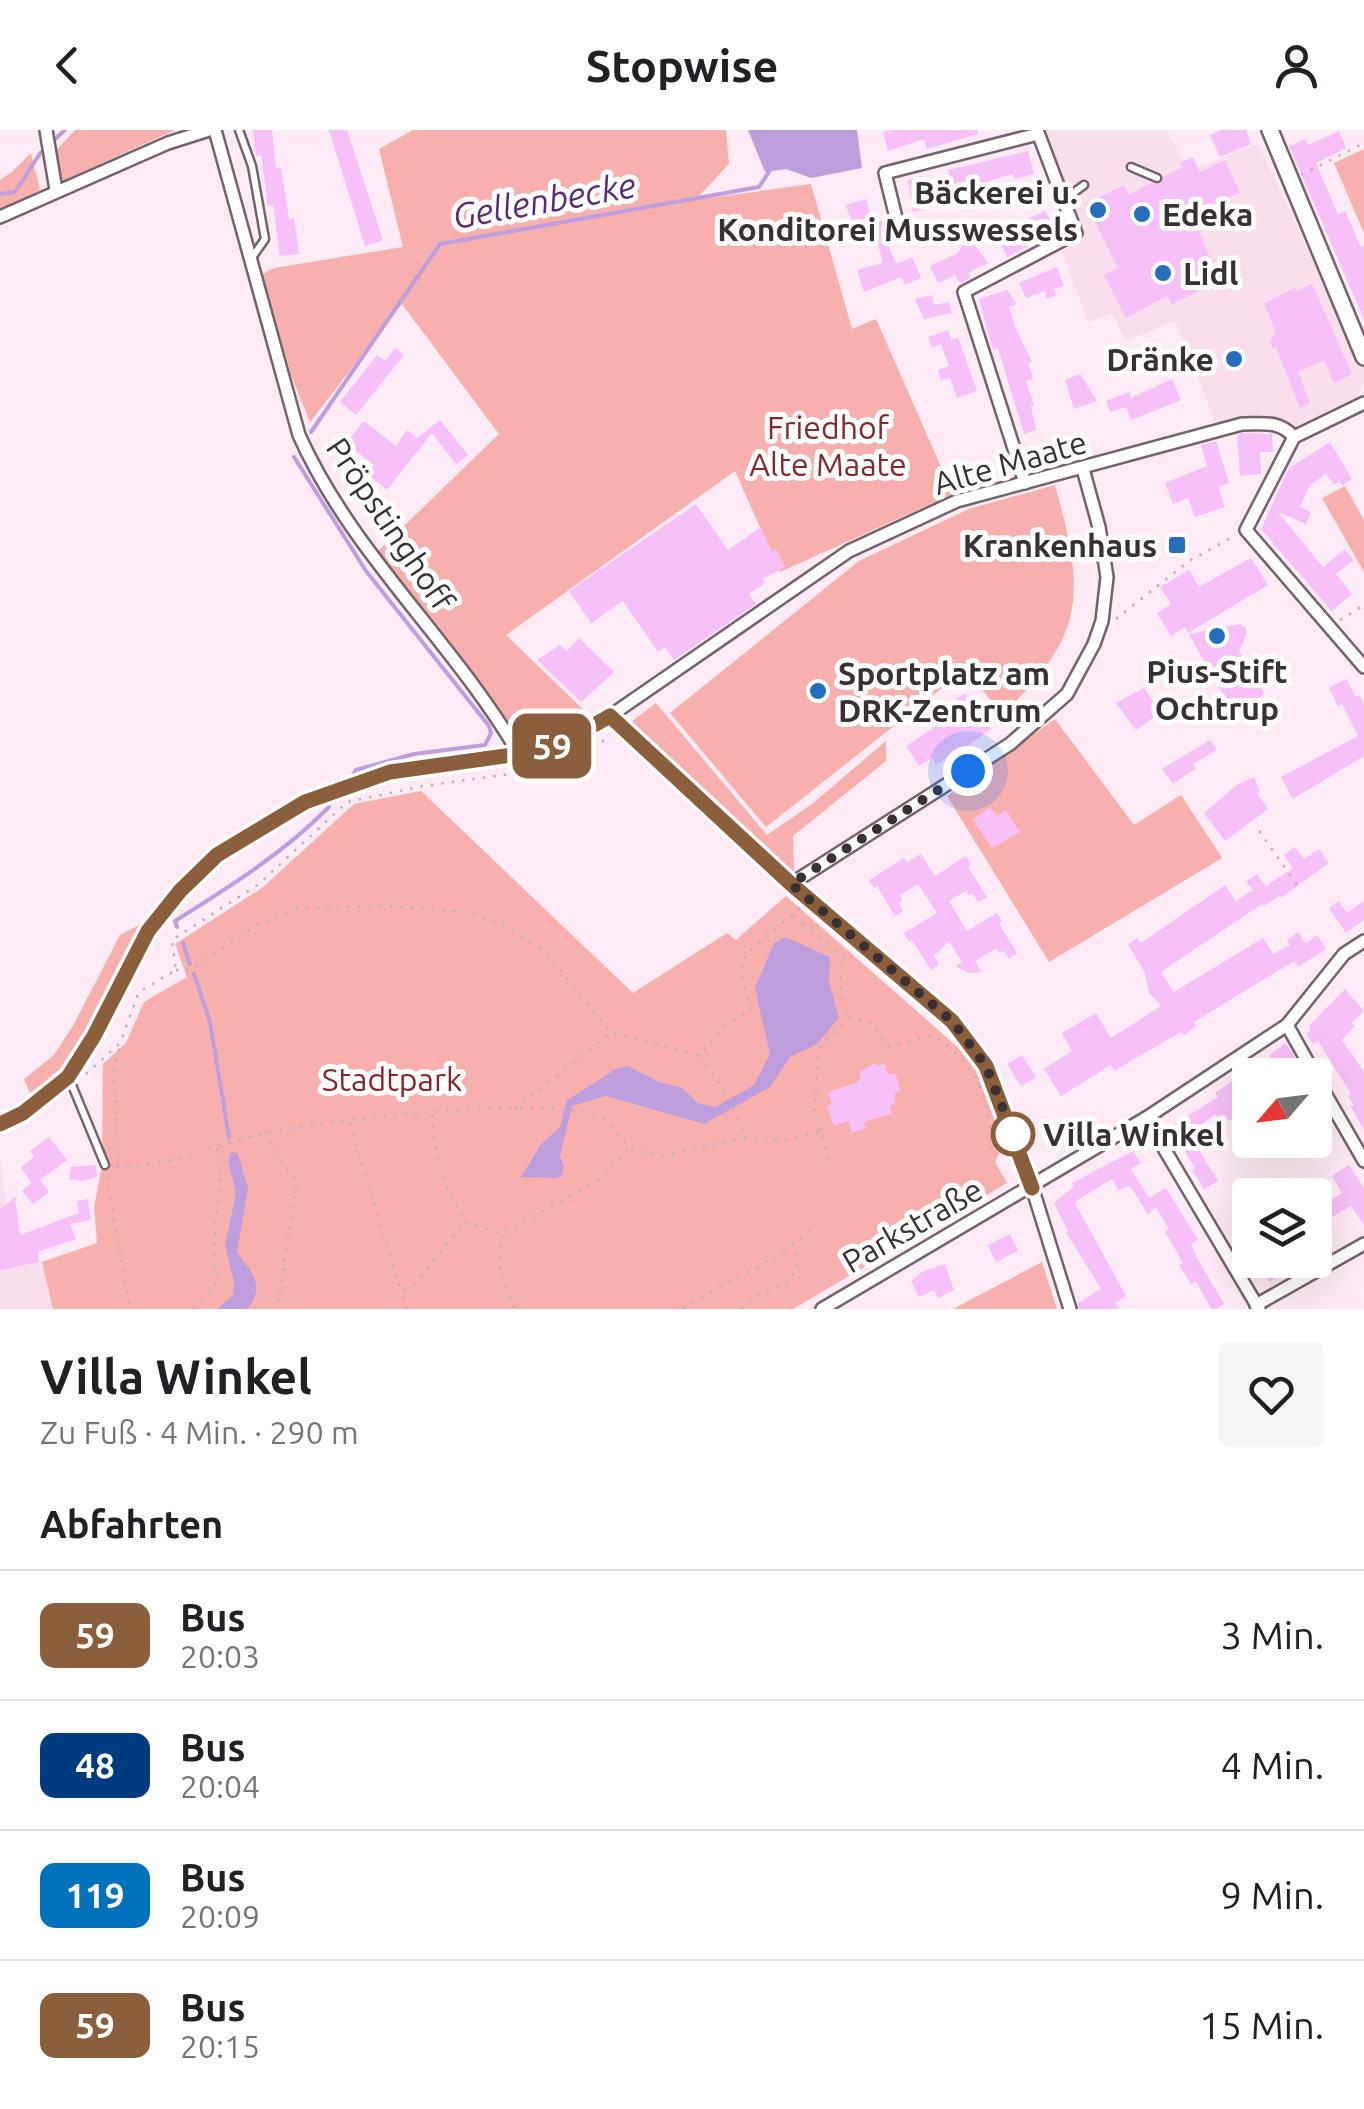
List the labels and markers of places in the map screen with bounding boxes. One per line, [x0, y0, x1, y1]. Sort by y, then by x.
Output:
place label: Bäckerei u. Konditorei Musswessels [717, 174, 1078, 247]
place label: Edeka [1162, 196, 1253, 232]
marker: Bäckerei u. Konditorei Musswessels [1087, 199, 1109, 221]
marker: Edeka [1131, 203, 1153, 225]
place label: Lidl [1183, 255, 1239, 291]
marker: Lidl [1152, 262, 1174, 284]
place label: Dränke [1106, 341, 1214, 377]
marker: Dränke [1223, 348, 1245, 370]
place label: Krankenhaus [963, 527, 1157, 563]
marker: Krankenhaus [1166, 534, 1188, 556]
marker: Pius-Stift Ochtrup [1206, 625, 1228, 647]
place label: Pius-Stift Ochtrup [1146, 653, 1288, 726]
place label: Sportplatz am DRK-Zentrum [838, 655, 1050, 728]
marker: Sportplatz am DRK-Zentrum [807, 680, 829, 702]
marker: Villa Winkel [992, 1113, 1034, 1155]
place label: Villa Winkel [1043, 1116, 1224, 1152]

